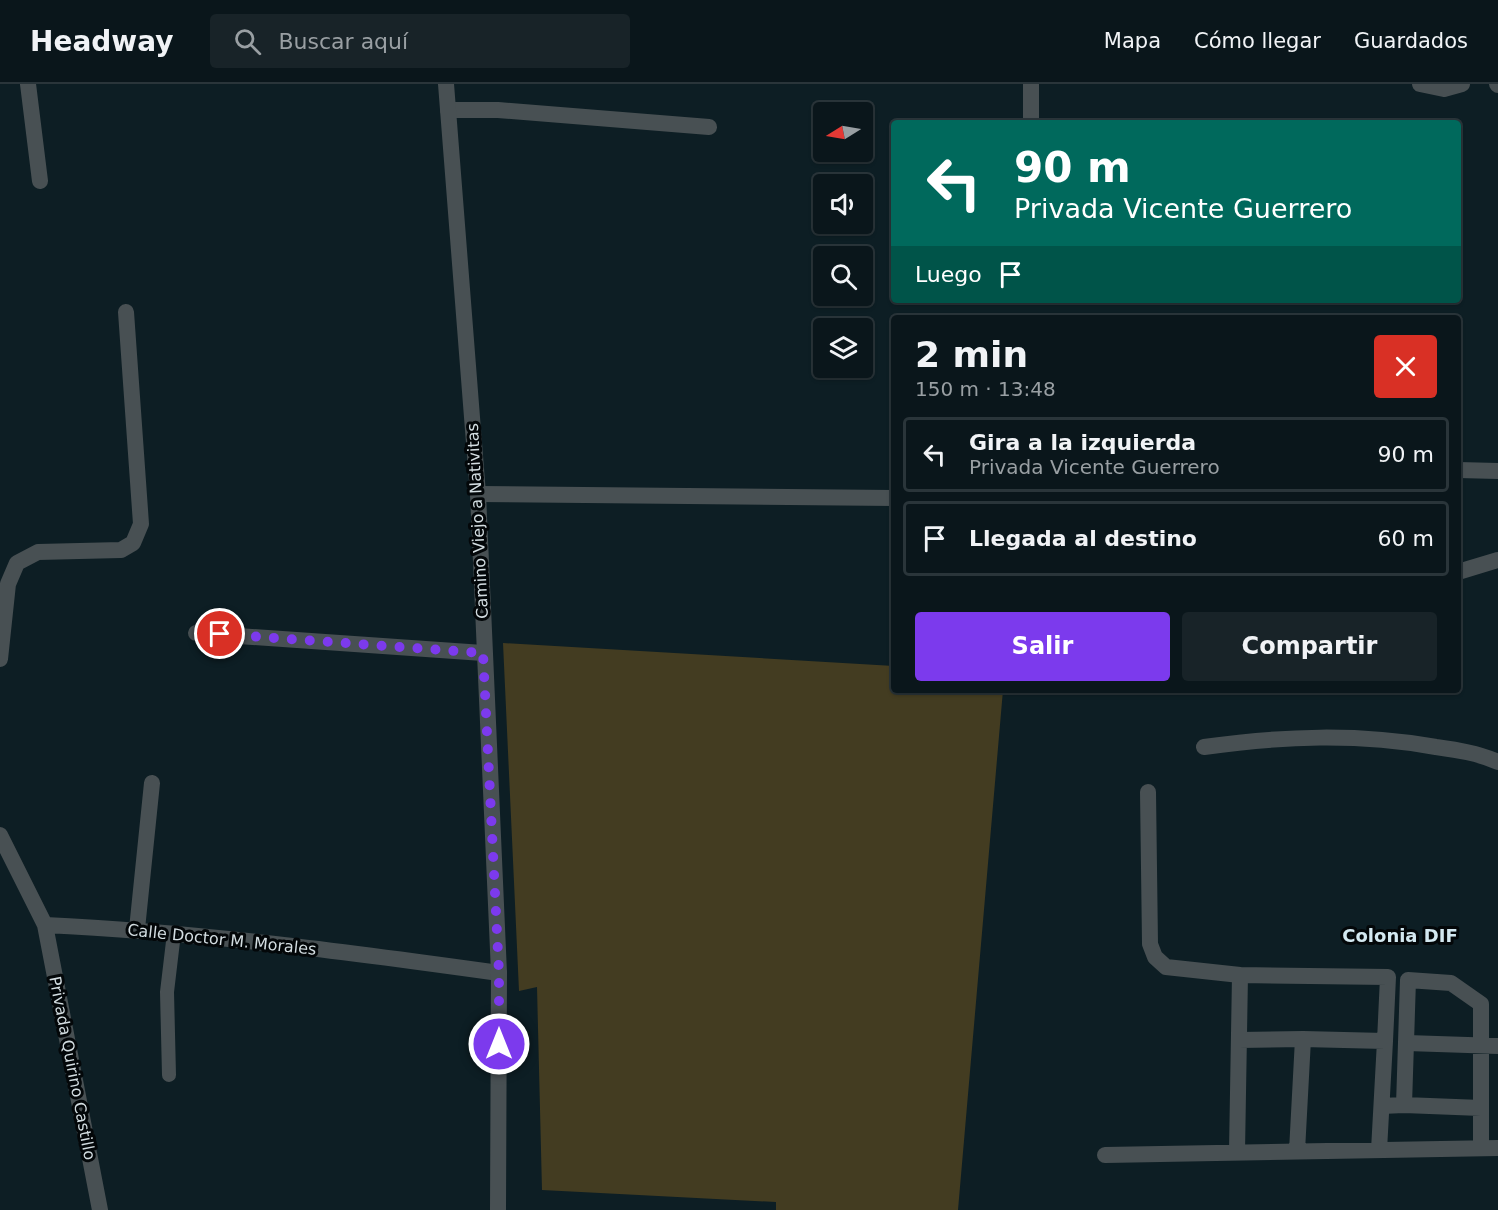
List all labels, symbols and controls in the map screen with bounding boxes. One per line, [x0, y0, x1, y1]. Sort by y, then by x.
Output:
search box [210, 14, 630, 68]
text: Headway [30, 25, 174, 58]
icon: search [231, 25, 264, 58]
text: Buscar aquí [279, 29, 408, 54]
text: Mapa [1104, 29, 1161, 53]
text: Cómo llegar [1194, 29, 1321, 53]
text: Guardados [1354, 29, 1468, 53]
north arrow [813, 102, 873, 162]
map controls [813, 102, 873, 378]
text: 90 m [1014, 143, 1131, 192]
icon: left [915, 144, 993, 222]
button: sound [813, 174, 873, 234]
text: Privada Vicente Guerrero [1014, 193, 1352, 224]
button: search [813, 246, 873, 306]
icon: arrive [994, 258, 1027, 291]
text: Luego [915, 262, 982, 287]
button: layers [813, 318, 873, 378]
text: 2 min [915, 334, 1028, 375]
button: close [1374, 335, 1437, 398]
text: 150 m · 13:48 [915, 377, 1056, 401]
street label: Camino Viejo a Nativitas [463, 423, 492, 619]
text: Gira a la izquierda [969, 430, 1196, 455]
icon: left [918, 438, 951, 471]
text: 90 m [1378, 442, 1434, 467]
text: Privada Vicente Guerrero [969, 455, 1220, 479]
icon: arrive [918, 522, 951, 555]
text: Llegada al destino [969, 526, 1197, 551]
text: 60 m [1378, 526, 1434, 551]
pin [194, 608, 245, 659]
button: Salir [915, 612, 1170, 681]
button: Compartir [1182, 612, 1437, 681]
icon: arrive [203, 617, 236, 650]
street label: Calle Doctor M. Morales [126, 920, 317, 959]
district label: Colonia DIF [1342, 925, 1458, 946]
street label: Privada Quirino Castillo [45, 975, 100, 1162]
position arrow [467, 1012, 531, 1076]

